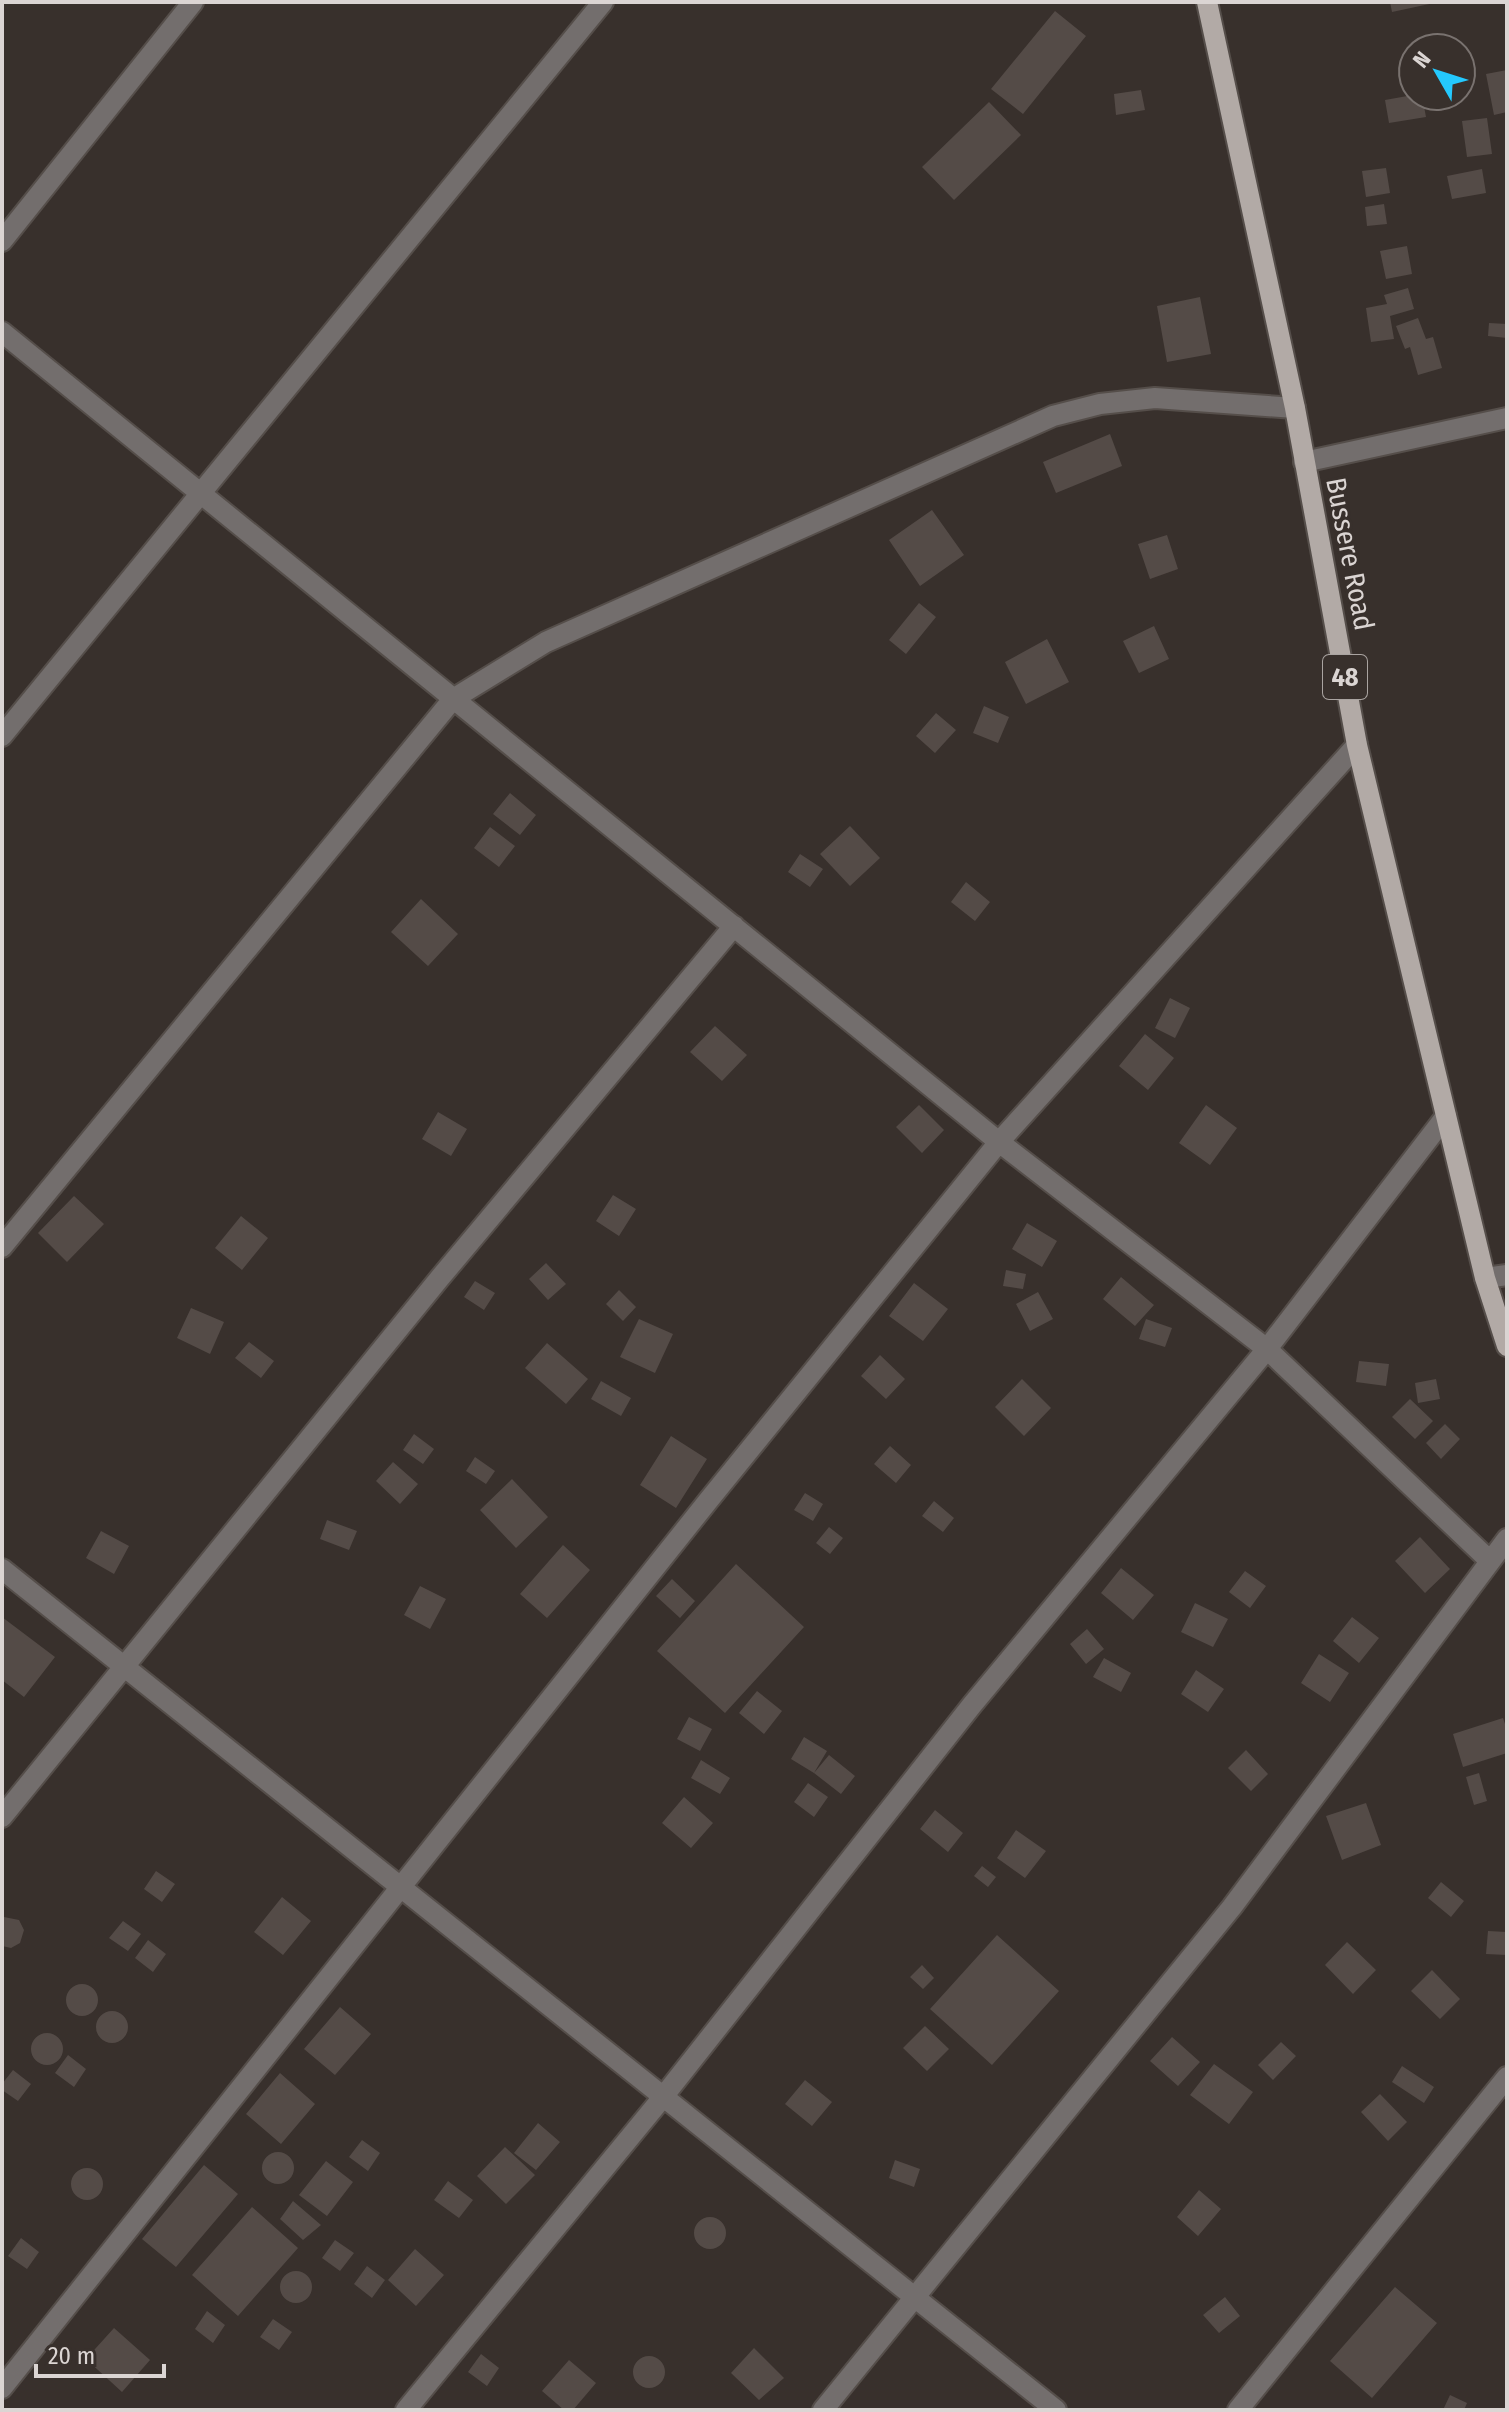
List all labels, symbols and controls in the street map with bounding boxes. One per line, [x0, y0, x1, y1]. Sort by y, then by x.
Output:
north arrow [1397, 32, 1477, 112]
text: N [1407, 46, 1436, 73]
street label: Bussere Road [1319, 475, 1381, 633]
road number: 48 [1323, 655, 1367, 699]
scale bar [36, 2328, 164, 2378]
text: 20 m [48, 2342, 95, 2370]

